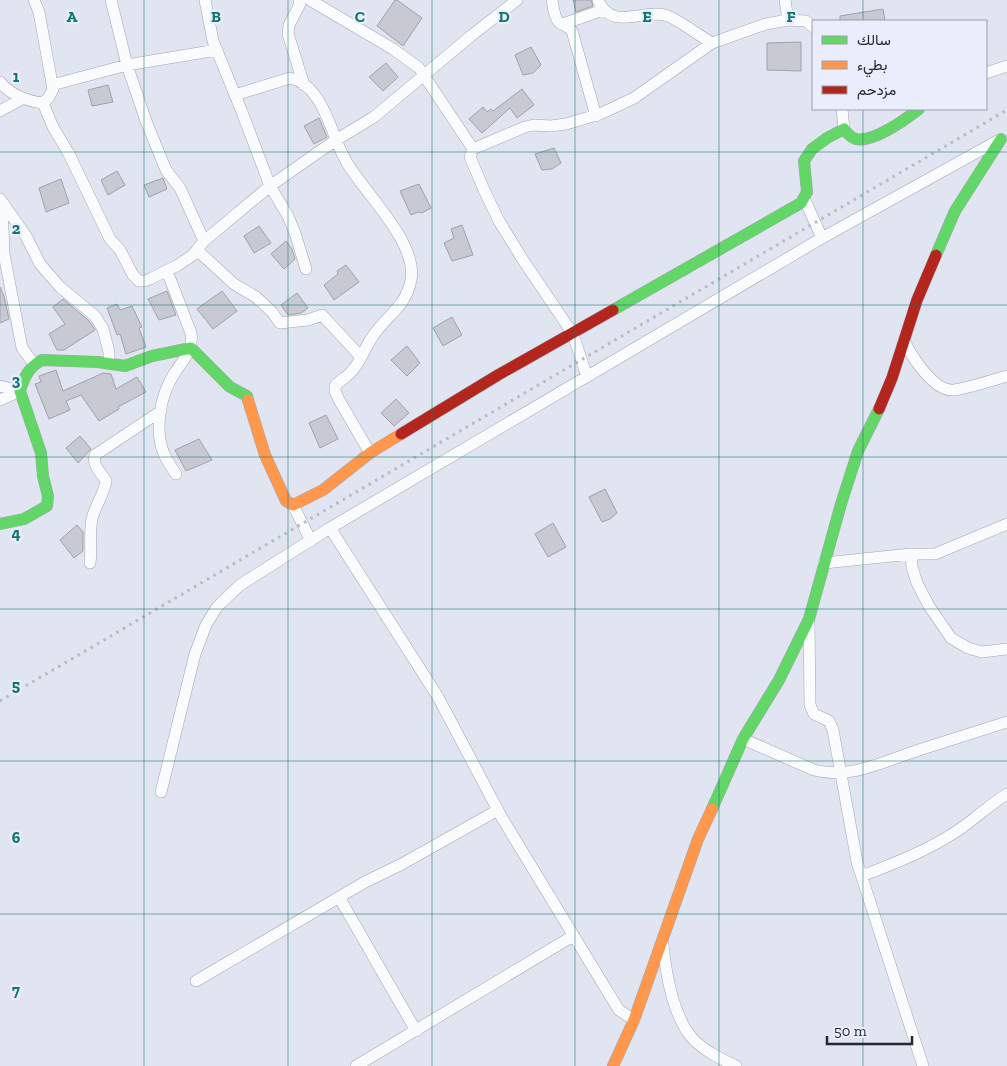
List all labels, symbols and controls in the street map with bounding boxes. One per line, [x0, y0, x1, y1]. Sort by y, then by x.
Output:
text: A [67, 7, 78, 26]
text: B [211, 7, 221, 26]
text: C [355, 7, 365, 26]
text: D [498, 7, 510, 26]
text: E [642, 7, 652, 26]
text: F [786, 7, 796, 26]
legend [812, 20, 987, 110]
text: سالك [857, 31, 891, 49]
text: بطيء [857, 56, 887, 78]
text: 1 [13, 67, 20, 86]
text: مزدحم [857, 81, 896, 100]
text: 2 [12, 219, 21, 238]
text: 3 [12, 371, 21, 390]
text: 4 [11, 524, 21, 543]
text: 5 [12, 676, 20, 695]
text: 6 [12, 828, 21, 847]
text: 7 [12, 981, 20, 1000]
scale bar [827, 1014, 912, 1046]
text: 50 m [834, 1022, 867, 1040]

